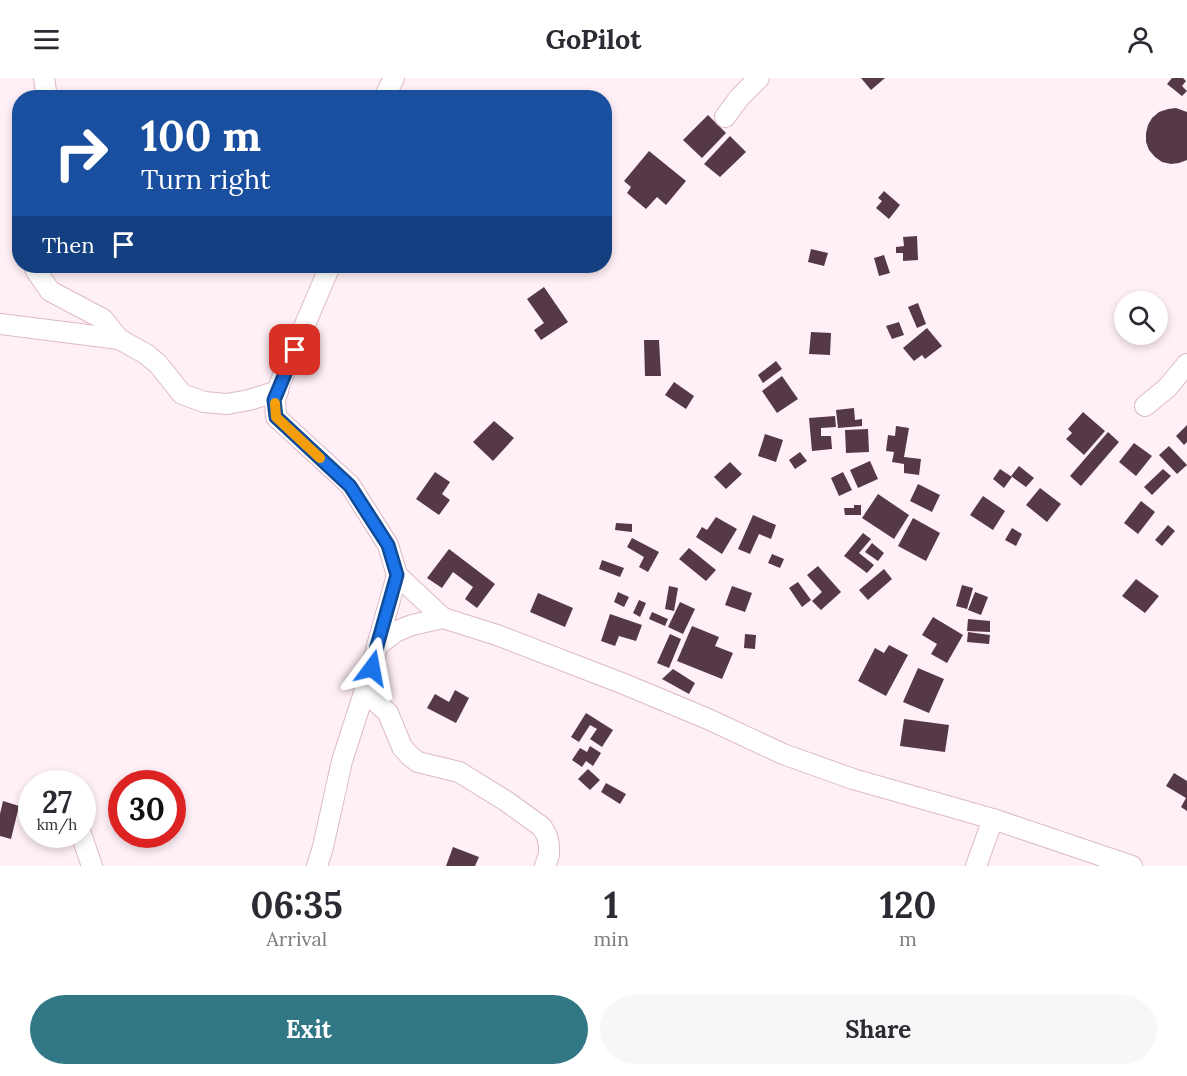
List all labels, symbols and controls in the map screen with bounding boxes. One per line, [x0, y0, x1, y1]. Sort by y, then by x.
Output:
text: GoPilot [546, 22, 641, 56]
icon: menu [30, 23, 63, 56]
icon: person [1124, 23, 1157, 56]
text: 100 m [141, 109, 261, 163]
icon: right [42, 114, 120, 192]
text: Turn right [141, 162, 270, 196]
icon: arrive [107, 228, 140, 261]
text: Then [42, 231, 95, 259]
map controls [1114, 291, 1168, 345]
button: search [1114, 291, 1168, 345]
pin [269, 324, 320, 375]
icon: arrive [278, 333, 311, 366]
position arrow [340, 636, 404, 700]
speed limit sign: 30 [108, 770, 186, 848]
text: 27 [42, 783, 72, 821]
text: km/h [37, 815, 77, 834]
text: 06:35 [251, 882, 343, 928]
text: 1 [604, 882, 619, 928]
text: 120 [880, 882, 936, 928]
text: Arrival [266, 926, 327, 951]
text: min [593, 926, 629, 951]
text: m [899, 926, 917, 951]
button: Exit [30, 995, 588, 1064]
button: Share [600, 995, 1157, 1064]

